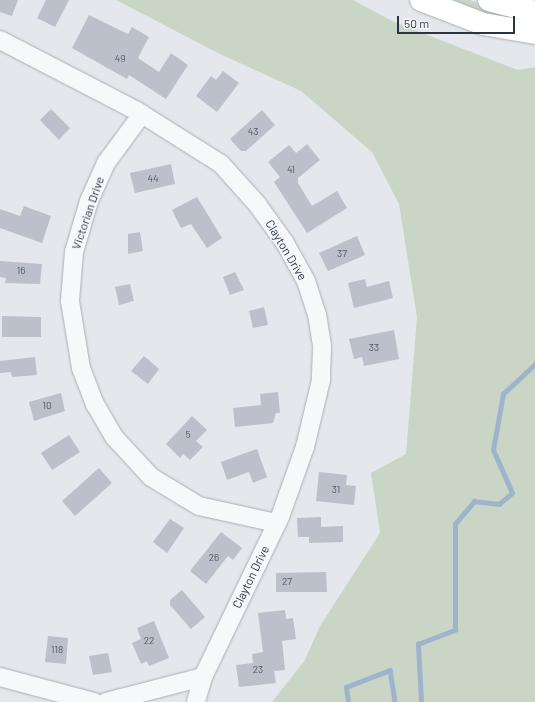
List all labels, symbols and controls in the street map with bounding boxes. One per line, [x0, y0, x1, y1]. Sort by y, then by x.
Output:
scale bar [399, 8, 517, 34]
text: 50 m [404, 16, 429, 30]
house number: 49 [115, 53, 125, 65]
house number: 43 [248, 126, 258, 138]
house number: 41 [287, 164, 295, 176]
house number: 44 [147, 173, 159, 185]
street label: Victorian Drive [69, 175, 107, 251]
street label: Clayton Drive [262, 217, 310, 283]
house number: 37 [337, 248, 347, 260]
house number: 16 [17, 265, 25, 277]
house number: 33 [369, 342, 379, 354]
house number: 10 [42, 400, 52, 412]
house number: 5 [185, 429, 191, 441]
house number: 31 [332, 484, 340, 496]
street label: Clayton Drive [230, 543, 272, 611]
house number: 26 [209, 552, 219, 564]
house number: 27 [282, 576, 292, 588]
house number: 22 [144, 635, 154, 647]
house number: 118 [51, 644, 63, 656]
house number: 23 [253, 664, 263, 676]

